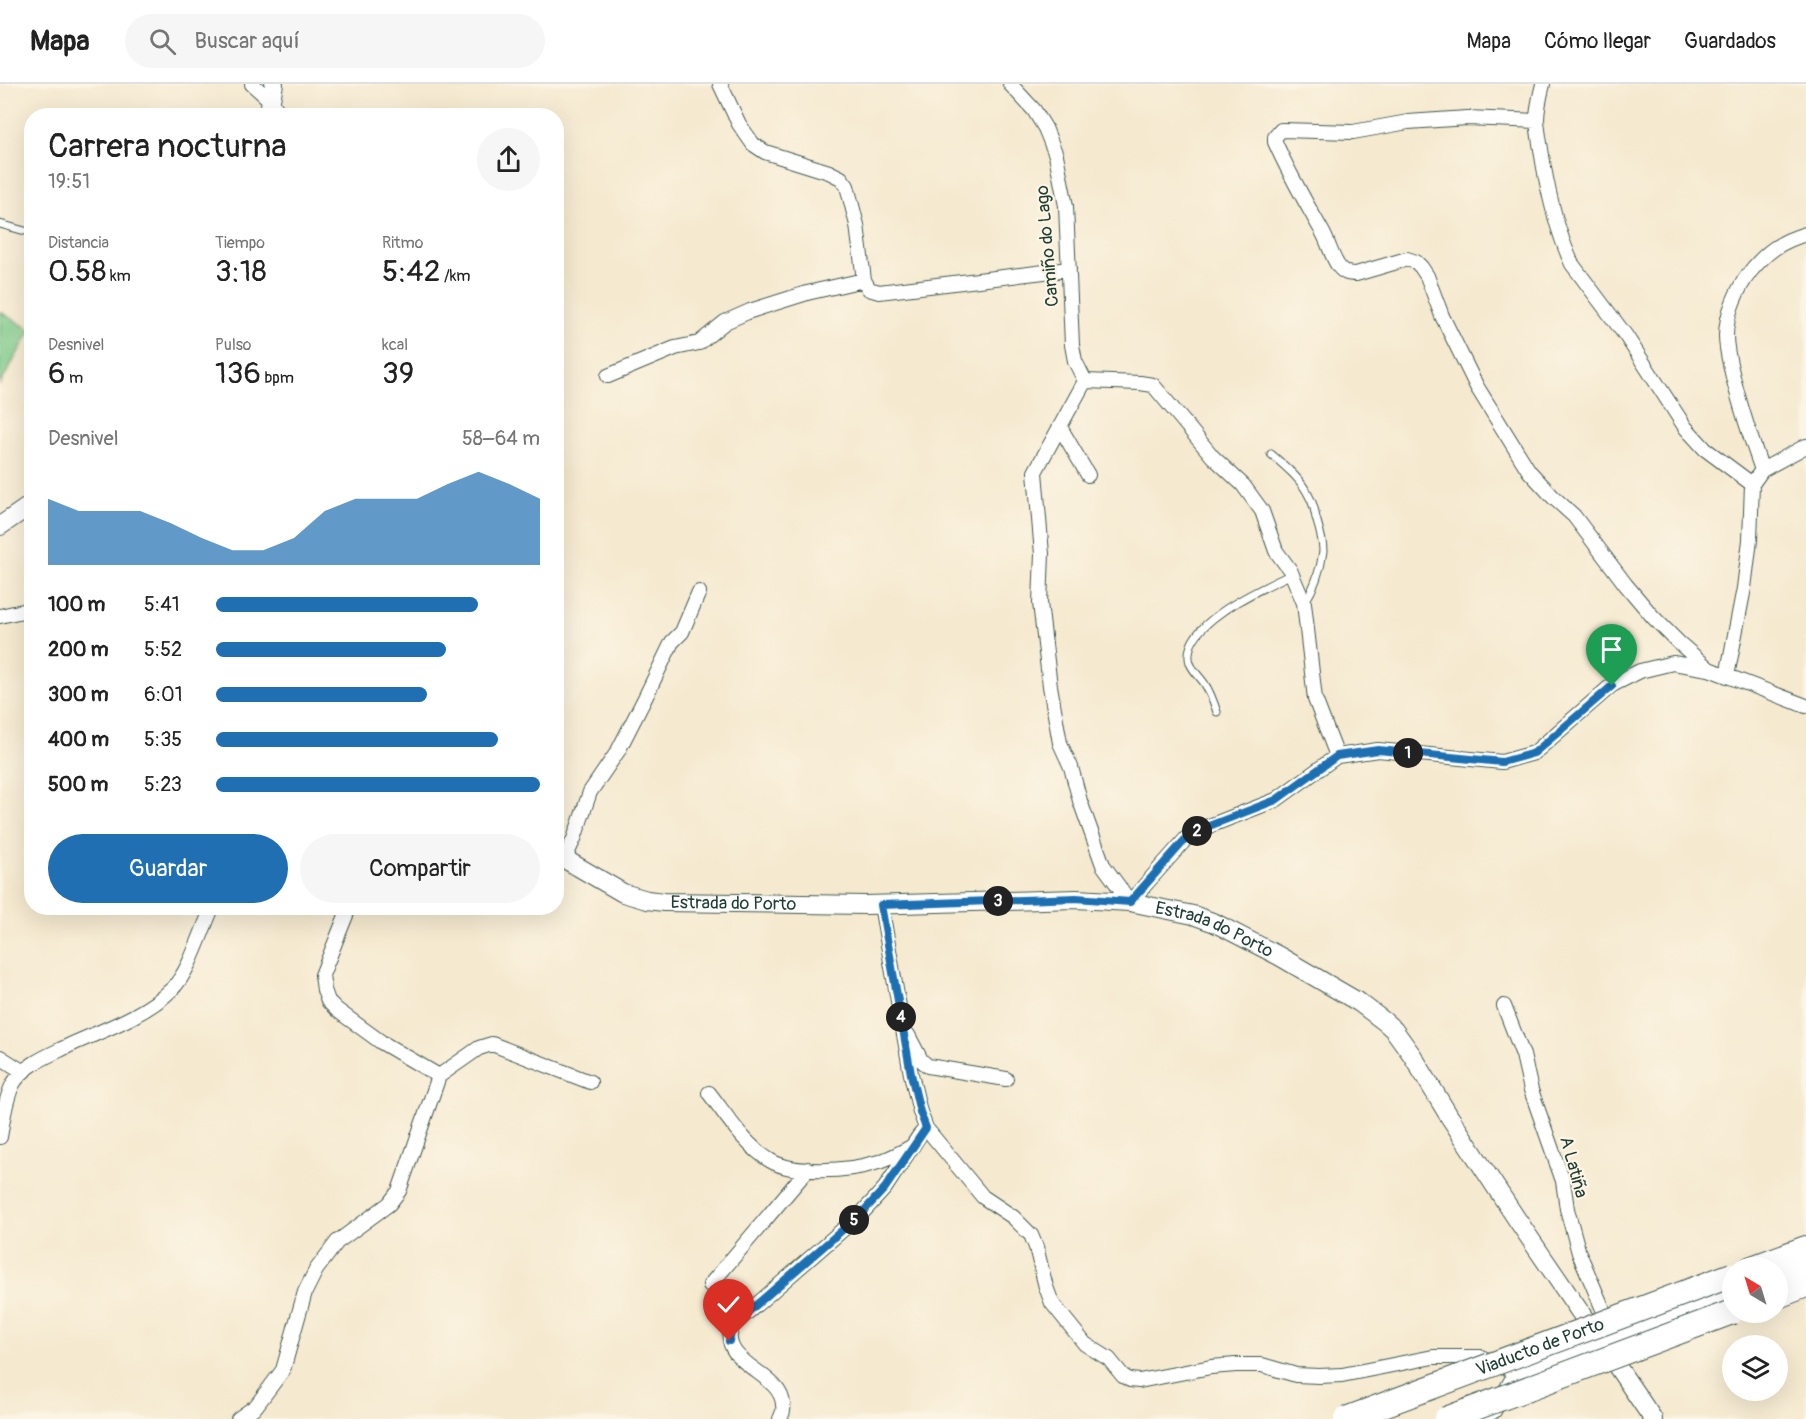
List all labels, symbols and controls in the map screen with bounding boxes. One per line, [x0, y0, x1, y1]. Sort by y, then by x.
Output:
search box [125, 14, 545, 68]
text: Mapa [30, 24, 89, 59]
icon: search [146, 25, 179, 58]
text: Buscar aquí [194, 27, 300, 55]
text: Mapa [1466, 28, 1511, 55]
text: Cómo llegar [1544, 28, 1651, 55]
text: Guardados [1684, 28, 1776, 55]
text: Carrera nocturna [48, 126, 287, 167]
button: share [477, 128, 540, 191]
text: 19:51 [48, 169, 90, 194]
street label: Camiño do Lago [1031, 184, 1064, 308]
text: Distancia [48, 233, 109, 253]
text: Tiempo [215, 233, 265, 253]
text: Ritmo [382, 233, 423, 253]
text: 0.58 [48, 253, 106, 290]
text: 3:18 [215, 253, 267, 290]
text: 5:42 [382, 253, 440, 290]
text: km [106, 266, 131, 286]
text: /km [440, 266, 471, 286]
text: Desnivel [48, 335, 104, 355]
text: Pulso [215, 335, 251, 355]
text: kcal [382, 335, 408, 355]
text: 6 [48, 355, 65, 392]
text: 136 [215, 355, 261, 392]
text: 39 [382, 355, 414, 392]
text: m [65, 368, 83, 388]
text: bpm [261, 368, 294, 388]
text: Desnivel [48, 426, 118, 451]
text: 58–64 m [462, 426, 540, 451]
text: 100 m [48, 592, 105, 617]
text: 5:41 [144, 592, 180, 617]
pin [1586, 624, 1637, 686]
icon: arrive [1595, 633, 1628, 666]
text: 200 m [48, 637, 109, 662]
text: 5:52 [144, 637, 182, 662]
text: 300 m [48, 682, 109, 707]
text: 6:01 [144, 682, 182, 707]
text: 400 m [48, 727, 109, 752]
text: 5:35 [144, 727, 182, 752]
pin: 1 [1393, 738, 1423, 768]
text: 1 [1405, 743, 1411, 763]
text: 500 m [48, 772, 108, 797]
text: 5:23 [144, 772, 182, 797]
pin: 2 [1182, 816, 1212, 846]
text: 2 [1193, 821, 1201, 841]
button: Guardar [48, 834, 288, 903]
button: Compartir [300, 834, 540, 903]
pin: 3 [983, 886, 1013, 916]
street label: Estrada do Porto [670, 891, 797, 916]
text: 3 [994, 891, 1002, 911]
street label: Estrada do Porto [1153, 897, 1277, 963]
pin: 4 [886, 1002, 916, 1032]
text: 4 [896, 1007, 906, 1027]
street label: A Latiña [1554, 1134, 1593, 1200]
pin: 5 [839, 1205, 869, 1235]
text: 5 [850, 1210, 858, 1230]
north arrow [1722, 1257, 1788, 1323]
map controls [1722, 1257, 1788, 1401]
pin [703, 1279, 754, 1341]
icon: check [712, 1288, 745, 1321]
street label: Viaducto de Porto [1473, 1313, 1608, 1381]
button: layers [1722, 1335, 1788, 1401]

